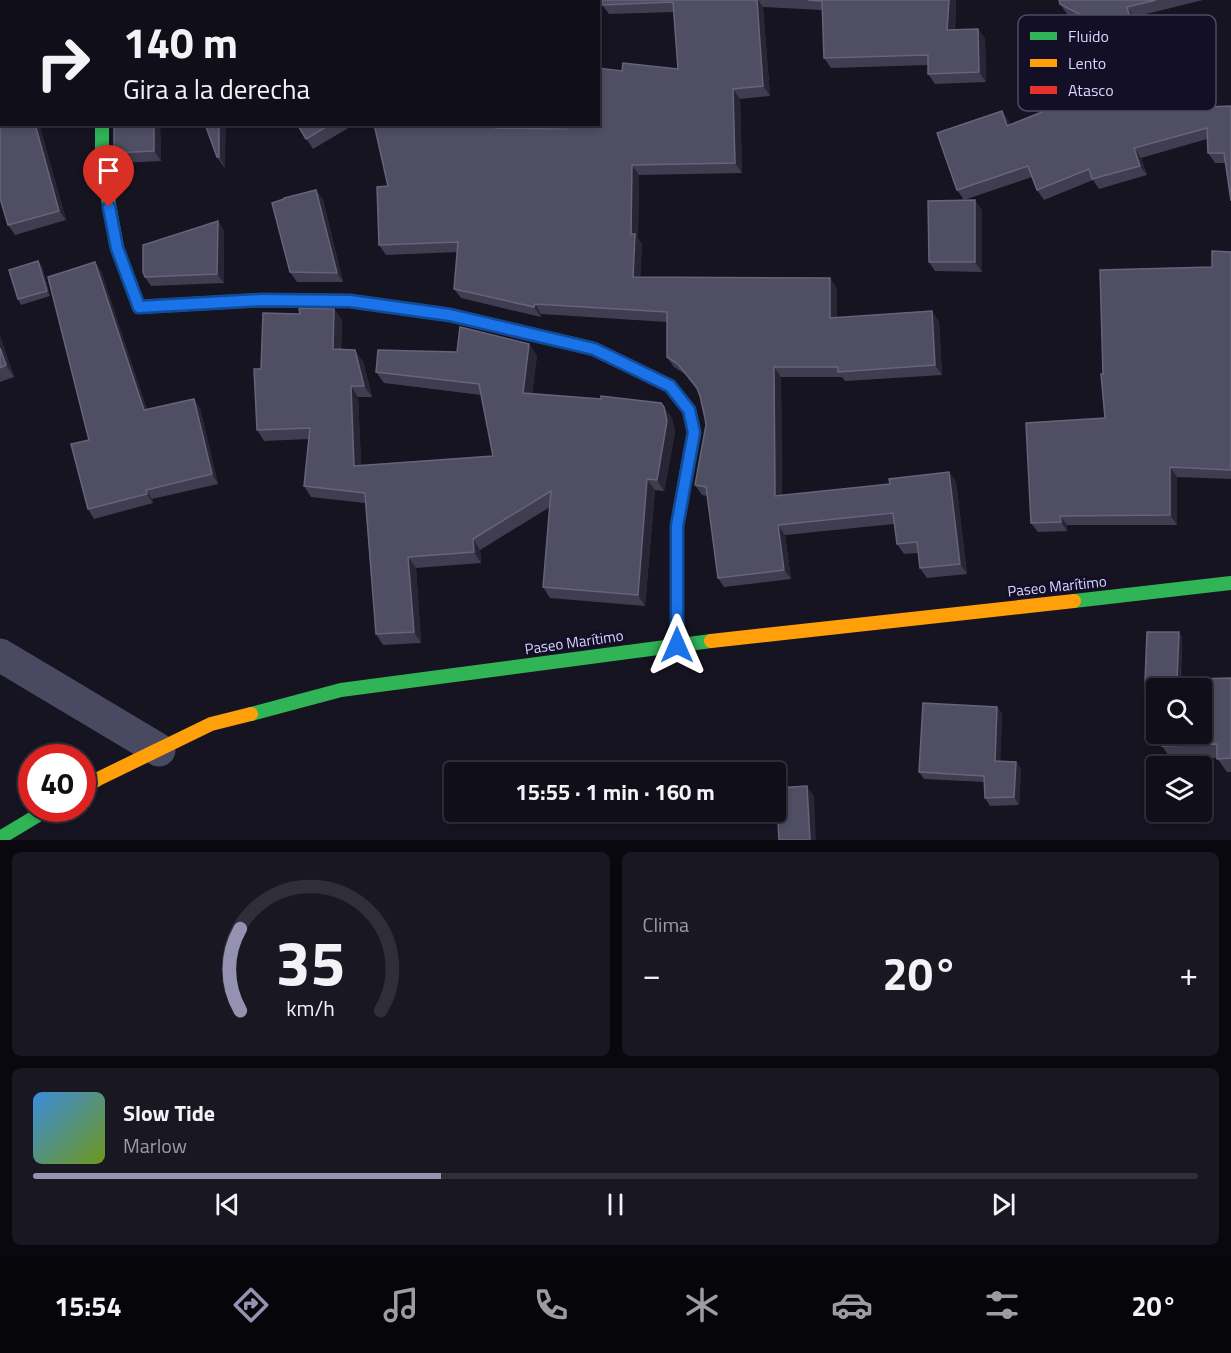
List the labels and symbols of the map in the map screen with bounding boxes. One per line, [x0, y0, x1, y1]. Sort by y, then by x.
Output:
legend [1018, 15, 1216, 111]
text: Fluido [1068, 24, 1109, 48]
text: Lento [1068, 51, 1106, 75]
text: Atasco [1068, 78, 1114, 102]
pin [83, 145, 134, 207]
street label: Paseo Marítimo [1006, 569, 1108, 603]
position arrow [645, 613, 709, 677]
street label: Paseo Marítimo [523, 624, 625, 660]
speed limit sign: 40 [18, 744, 96, 822]

